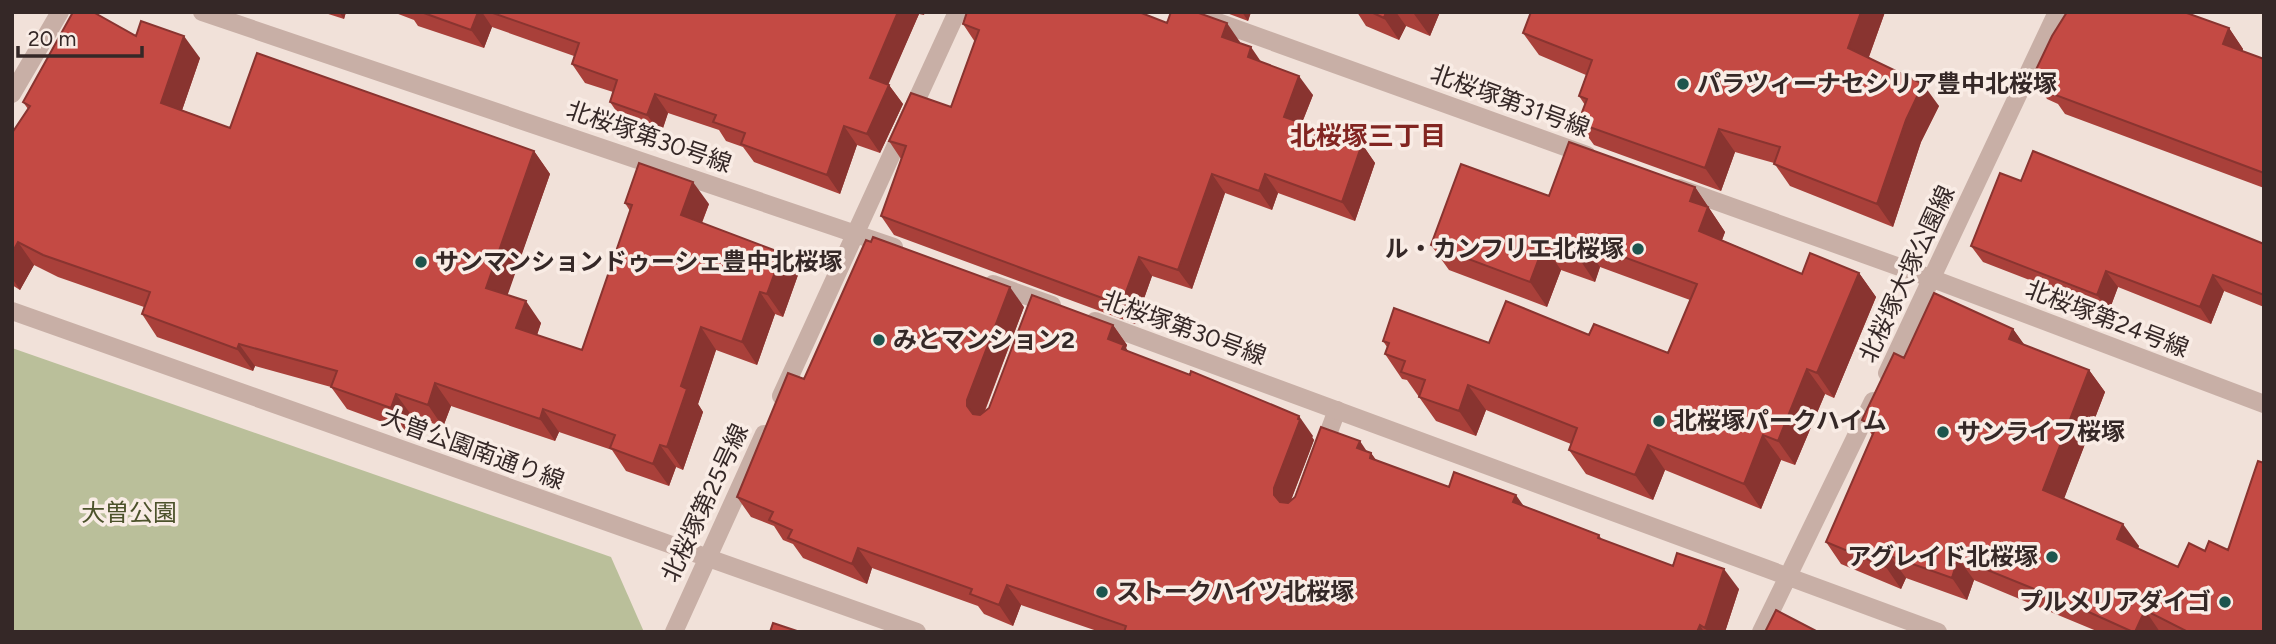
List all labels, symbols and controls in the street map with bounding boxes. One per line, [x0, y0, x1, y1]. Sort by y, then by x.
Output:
scale bar [18, 14, 142, 58]
text: 20 m [28, 26, 76, 51]
street label: 北桜塚第31号線 [1427, 58, 1594, 143]
place label: パラツィーナセシリア豊中北桜塚 [1697, 69, 2057, 98]
marker: パラツィーナセシリア豊中北桜塚 [1675, 76, 1691, 92]
street label: 北桜塚第30号線 [563, 95, 735, 178]
district label: 北桜塚三丁目 [1290, 120, 1446, 152]
street label: 北桜塚大塚公園線 [1853, 181, 1960, 367]
place label: ル・カンフリエ北桜塚 [1385, 234, 1624, 263]
marker: ル・カンフリエ北桜塚 [1630, 241, 1646, 257]
place label: サンマンションドゥーシェ豊中北桜塚 [435, 247, 843, 276]
marker: サンマンションドゥーシェ豊中北桜塚 [413, 254, 429, 270]
street label: 北桜塚第24号線 [2022, 274, 2193, 363]
street label: 北桜塚第30号線 [1098, 284, 1270, 371]
place label: みとマンション2 [893, 325, 1075, 354]
marker: みとマンション2 [871, 332, 887, 348]
street label: 大曽公園南通り線 [378, 402, 568, 495]
place label: 北桜塚パークハイム [1673, 406, 1887, 435]
marker: 北桜塚パークハイム [1651, 413, 1667, 429]
place label: サンライフ桜塚 [1957, 417, 2125, 446]
street label: 北桜塚第25号線 [655, 419, 754, 587]
marker: サンライフ桜塚 [1935, 424, 1951, 440]
park label: 大曽公園 [81, 498, 177, 527]
place label: アグレイド北桜塚 [1847, 542, 2038, 571]
marker: アグレイド北桜塚 [2044, 549, 2060, 565]
place label: ストークハイツ北桜塚 [1116, 577, 1354, 606]
marker: ストークハイツ北桜塚 [1094, 584, 1110, 600]
place label: プルメリアダイゴ [2019, 587, 2211, 616]
marker: プルメリアダイゴ [2217, 594, 2233, 610]

